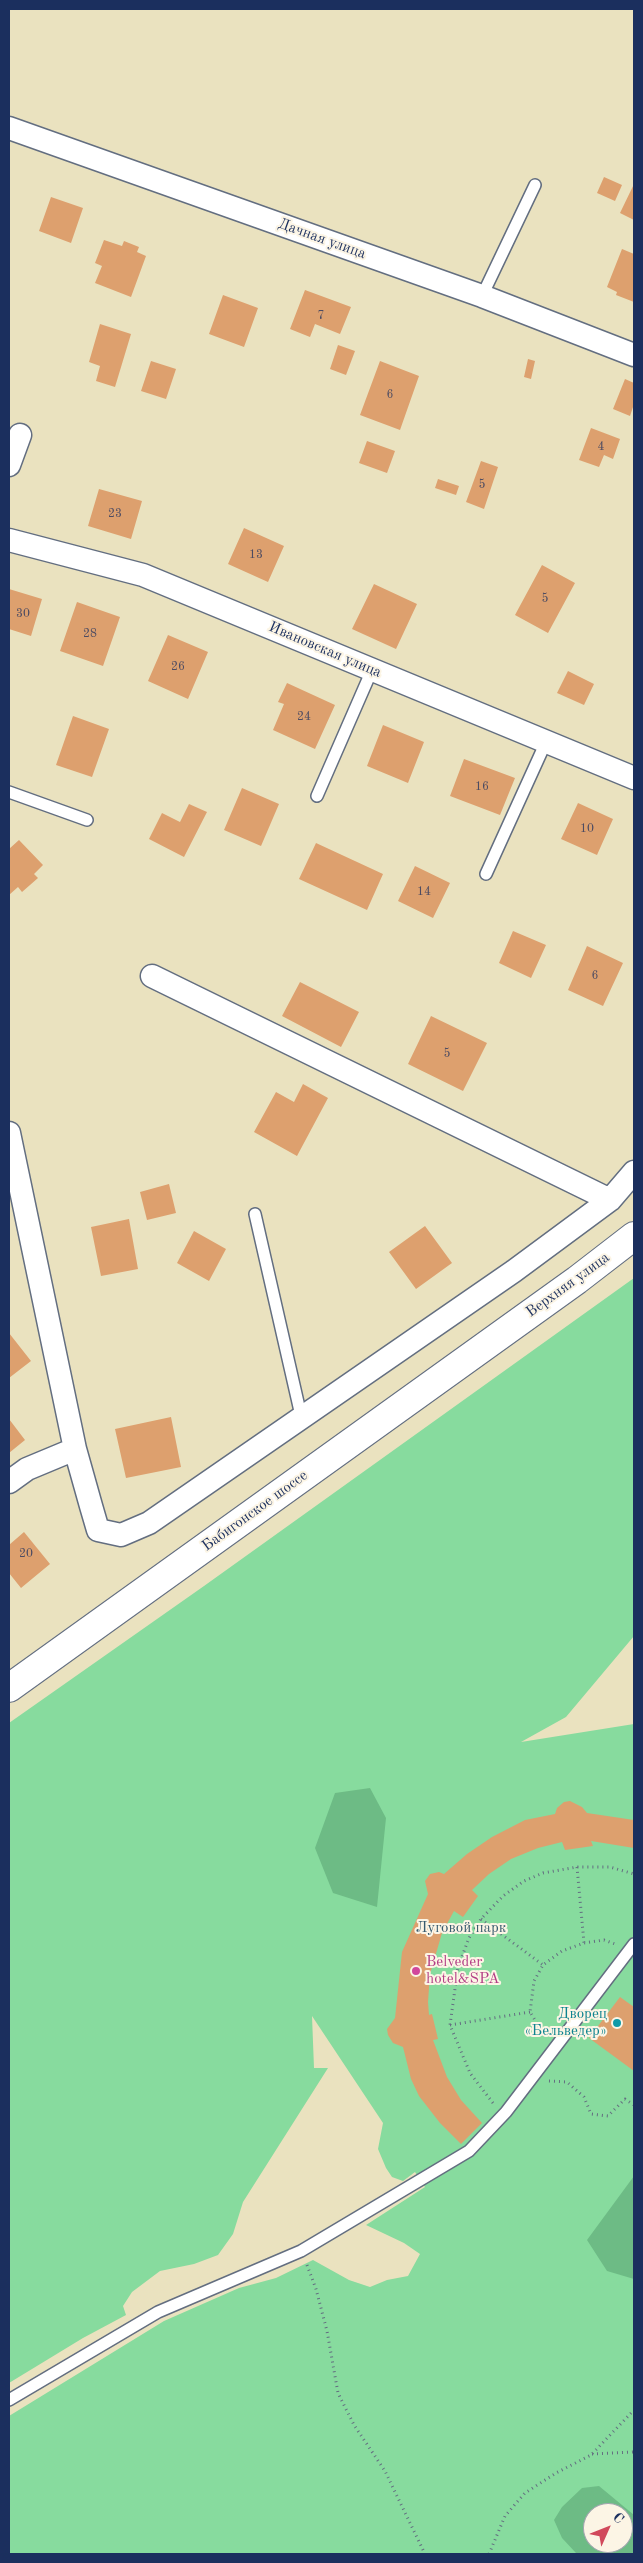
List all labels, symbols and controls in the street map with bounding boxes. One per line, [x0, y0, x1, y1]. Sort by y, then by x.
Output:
street label: Дачная улица [276, 215, 368, 263]
house number: 7 [318, 309, 324, 323]
house number: 6 [387, 388, 393, 402]
house number: 4 [598, 440, 604, 454]
house number: 5 [479, 478, 485, 492]
house number: 23 [108, 507, 122, 521]
house number: 13 [249, 548, 263, 562]
house number: 5 [542, 592, 548, 606]
house number: 30 [16, 607, 30, 621]
street label: Ивановская улица [266, 618, 384, 682]
house number: 28 [83, 627, 97, 641]
house number: 26 [171, 660, 185, 674]
house number: 24 [297, 710, 311, 724]
house number: 16 [475, 780, 489, 794]
house number: 10 [580, 822, 594, 836]
house number: 14 [417, 885, 431, 899]
house number: 6 [592, 969, 598, 983]
house number: 5 [444, 1047, 450, 1061]
street label: Верхняя улица [523, 1249, 613, 1321]
street label: Бабигонское шоссе [199, 1467, 311, 1555]
house number: 20 [19, 1547, 33, 1561]
park label: Луговой парк [416, 1919, 506, 1937]
place label: Belveder hotel&SPA [426, 1953, 499, 1988]
marker: Belveder hotel&SPA [410, 1965, 422, 1977]
place label: Дворец «Бельведер» [524, 2005, 607, 2040]
marker: Дворец «Бельведер» [611, 2017, 623, 2029]
north arrow [583, 2503, 633, 2553]
text: С [610, 2510, 626, 2526]

